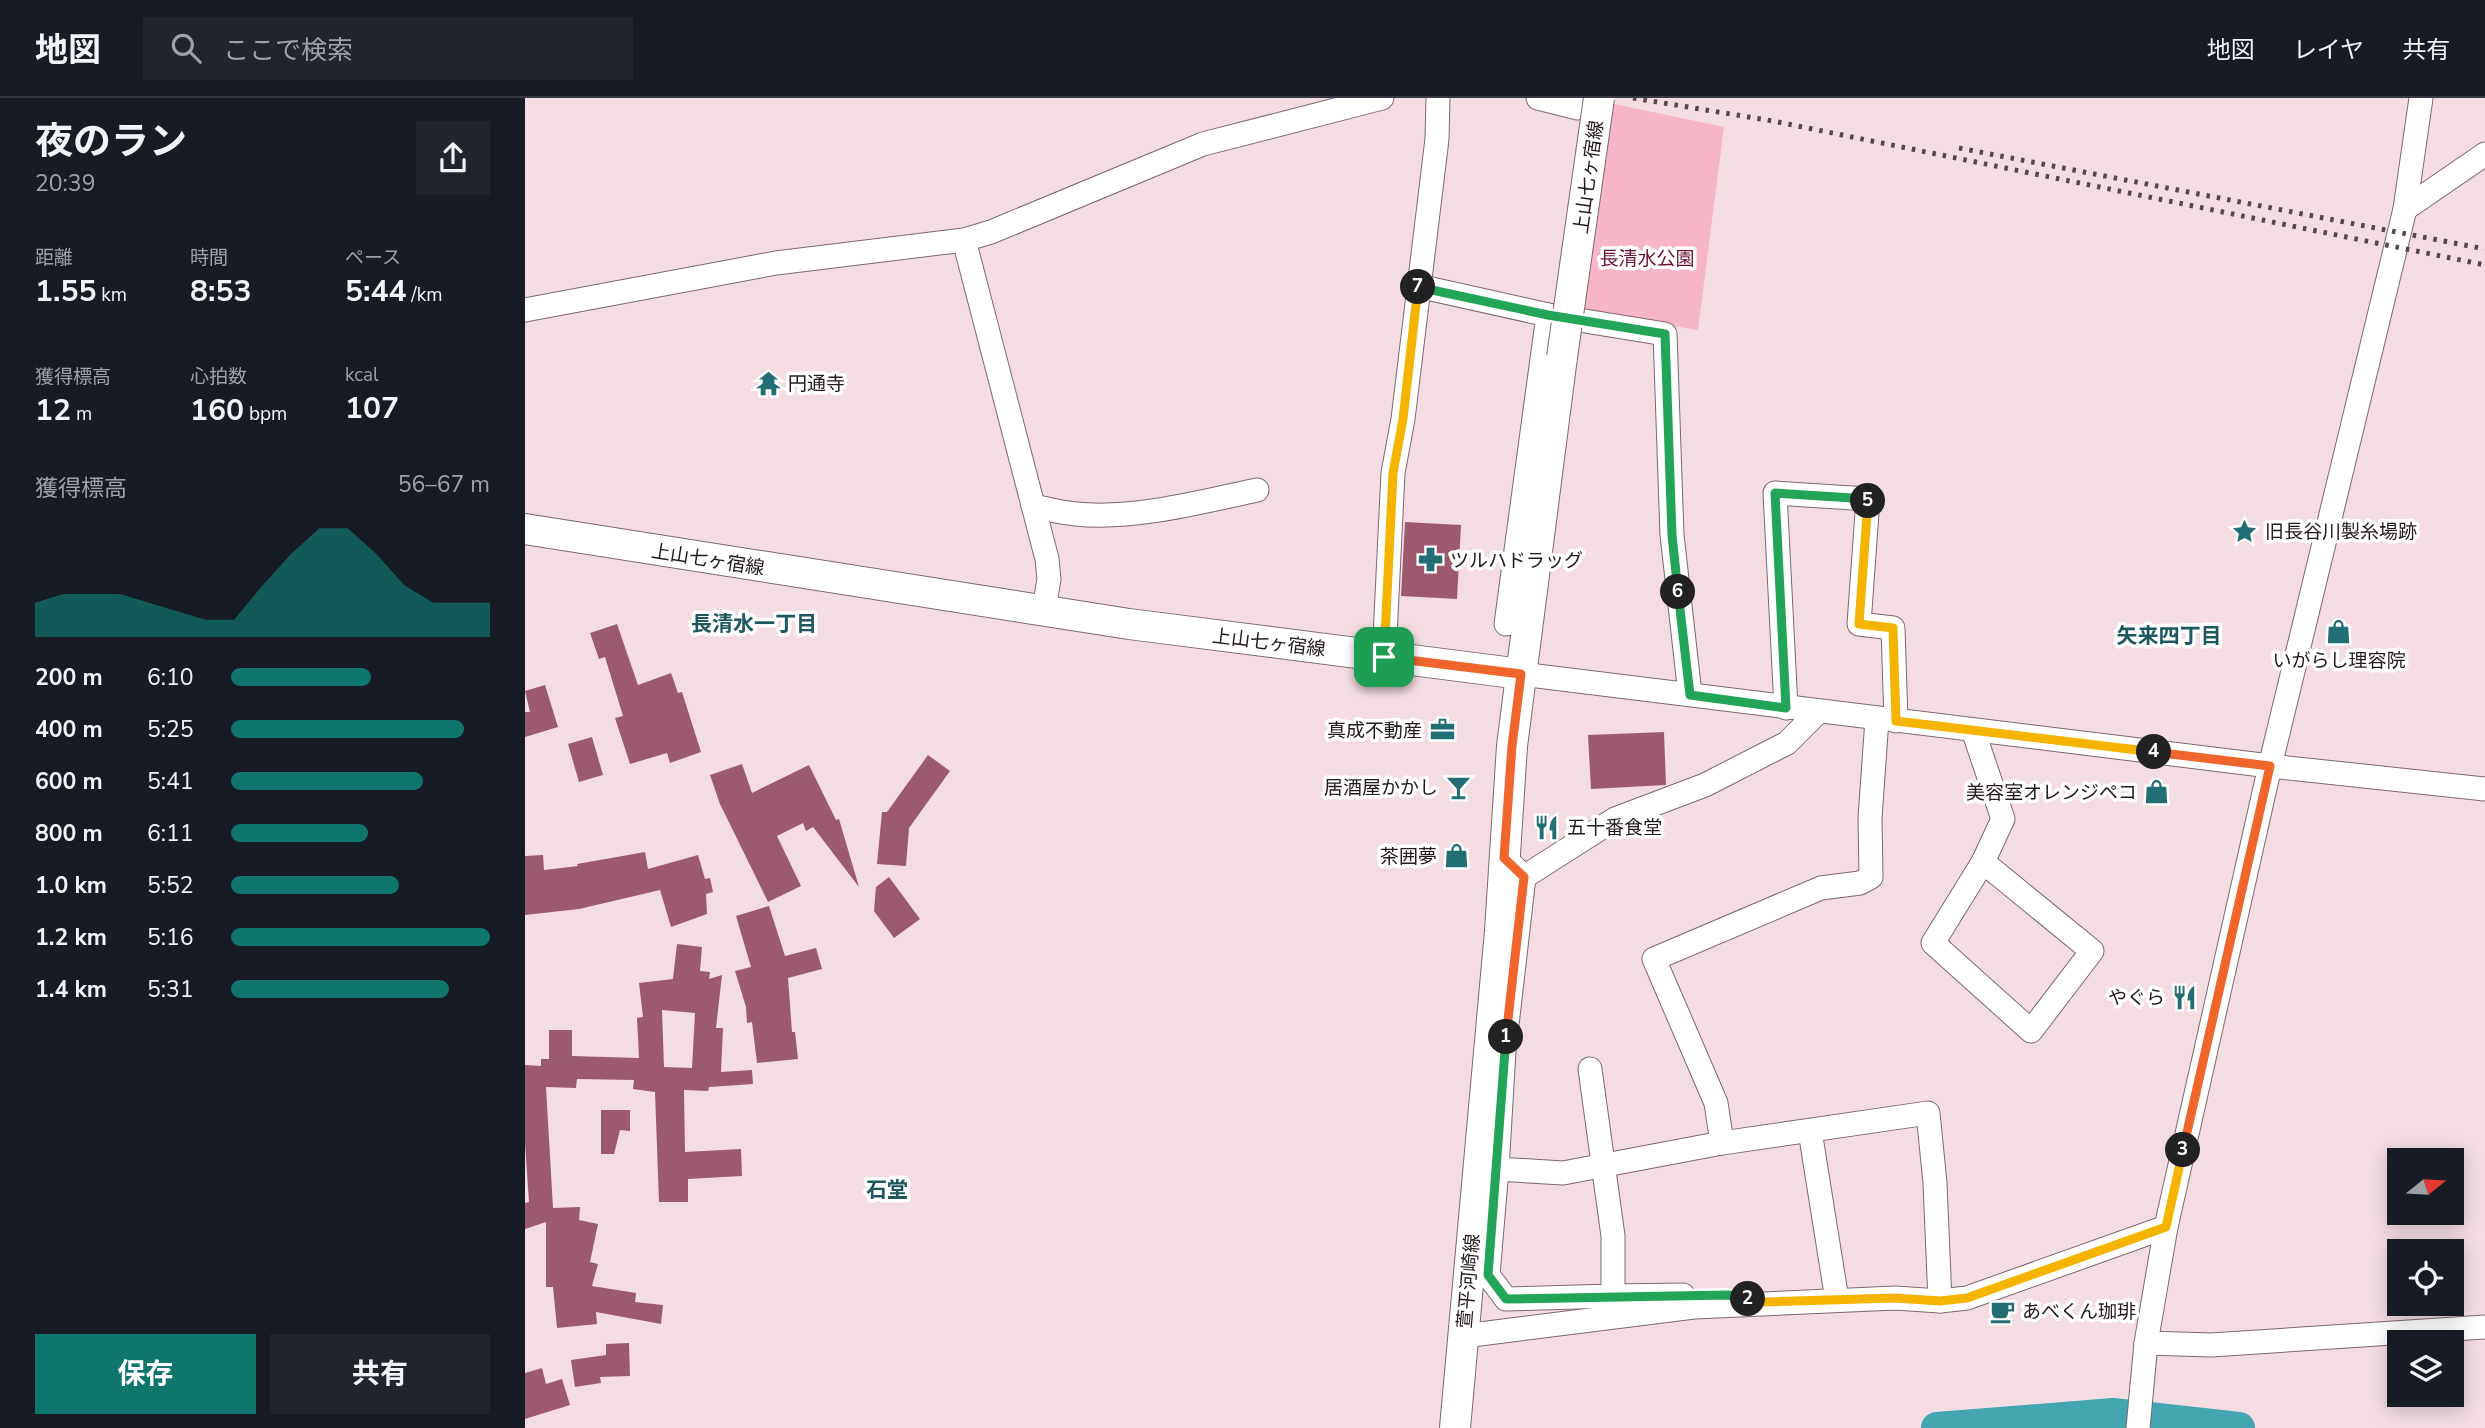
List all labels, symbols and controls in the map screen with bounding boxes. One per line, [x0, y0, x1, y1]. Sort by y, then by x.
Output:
search box [143, 17, 633, 80]
text: 地図 [35, 28, 101, 73]
icon: search [167, 29, 205, 67]
text: ここで検索 [223, 33, 353, 68]
text: 地図 [2207, 34, 2255, 66]
text: レイヤ [2293, 34, 2364, 66]
text: 共有 [2402, 34, 2450, 66]
text: 夜のラン [35, 116, 187, 167]
street label: 上山七ヶ宿線 [1568, 119, 1610, 235]
button: share [416, 121, 490, 195]
text: 20:39 [35, 168, 95, 199]
text: 距離 [35, 245, 73, 271]
text: 時間 [190, 245, 228, 271]
text: ペース [345, 245, 401, 271]
park label: 長清水公園 [1599, 246, 1695, 272]
pin: 7 [1401, 270, 1435, 304]
text: 1.55 [35, 271, 96, 312]
text: 8:53 [190, 271, 251, 312]
text: 5:44 [345, 271, 406, 312]
text: 7 [1412, 273, 1423, 299]
text: km [96, 282, 127, 308]
text: /km [406, 282, 442, 308]
text: kcal [345, 362, 379, 388]
text: 獲得標高 [35, 364, 111, 390]
text: 心拍数 [190, 364, 247, 390]
temple icon: 円通寺 [754, 369, 782, 397]
place label: 円通寺 [788, 371, 845, 397]
text: 107 [345, 388, 399, 429]
text: 12 [35, 390, 71, 431]
text: 160 [190, 390, 244, 431]
text: m [71, 401, 92, 427]
text: bpm [244, 401, 287, 427]
text: 56–67 m [398, 469, 490, 500]
text: 獲得標高 [35, 473, 127, 504]
pin: 5 [1851, 484, 1885, 518]
text: 5 [1862, 487, 1873, 513]
place icon: 旧長谷川製糸場跡 [2231, 517, 2259, 545]
place label: 旧長谷川製糸場跡 [2265, 519, 2417, 545]
street label: 上山七ヶ宿線 [650, 538, 766, 582]
pharmacy icon: ツルハドラッグ [1416, 546, 1444, 574]
place label: ツルハドラッグ [1450, 548, 1583, 574]
pin: 6 [1661, 574, 1695, 610]
text: 6 [1672, 578, 1683, 604]
district label: 長清水一丁目 [691, 610, 817, 638]
shop icon: いがらし理容院 [2325, 618, 2353, 646]
district label: 矢来四丁目 [2117, 622, 2222, 650]
street label: 上山七ヶ宿線 [1211, 623, 1327, 663]
pin [1354, 627, 1414, 687]
icon: arrive [1365, 638, 1403, 676]
place label: いがらし理容院 [2272, 648, 2406, 674]
text: 200 m [35, 662, 103, 693]
text: 6:10 [147, 662, 194, 693]
text: 400 m [35, 714, 103, 745]
text: 5:25 [147, 714, 194, 745]
office icon: 真成不動産 [1428, 716, 1456, 744]
place label: 真成不動産 [1327, 718, 1422, 744]
pin: 4 [2137, 734, 2171, 770]
text: 4 [2148, 738, 2159, 764]
text: 600 m [35, 766, 103, 797]
text: 5:41 [147, 766, 194, 797]
bar icon: 居酒屋かかし [1444, 773, 1472, 801]
place label: 居酒屋かかし [1324, 775, 1438, 801]
shop icon: 美容室オレンジペコ [2143, 778, 2171, 806]
place label: 美容室オレンジペコ [1966, 780, 2137, 806]
restaurant icon: 五十番食堂 [1533, 813, 1561, 841]
place label: 五十番食堂 [1567, 815, 1662, 841]
text: 800 m [35, 818, 103, 849]
text: 6:11 [147, 818, 194, 849]
shop icon: 茶囲夢 [1443, 842, 1471, 870]
place label: 茶囲夢 [1380, 844, 1437, 870]
text: 1.0 km [35, 870, 107, 901]
text: 5:52 [147, 870, 194, 901]
text: 1.2 km [35, 922, 107, 953]
text: 5:16 [147, 922, 194, 953]
text: 1.4 km [35, 974, 107, 1005]
text: 5:31 [147, 974, 194, 1005]
restaurant icon: やぐら [2171, 983, 2199, 1011]
place label: やぐら [2108, 985, 2165, 1011]
pin: 1 [1489, 1020, 1523, 1054]
text: 1 [1500, 1023, 1511, 1049]
pin: 3 [2165, 1132, 2201, 1168]
text: 3 [2177, 1136, 2188, 1162]
north arrow [2387, 1148, 2464, 1225]
map controls [2387, 1148, 2464, 1407]
district label: 石堂 [866, 1176, 908, 1204]
street label: 萱平河崎線 [1452, 1233, 1486, 1330]
button: locate [2387, 1239, 2464, 1316]
pin: 2 [1731, 1282, 1765, 1316]
text: 2 [1742, 1285, 1753, 1311]
cafe icon: あべくん珈琲 [1988, 1297, 2016, 1325]
place label: あべくん珈琲 [2022, 1299, 2136, 1325]
button: layers [2387, 1330, 2464, 1407]
button: 保存 [35, 1334, 256, 1414]
button: 共有 [270, 1334, 490, 1414]

